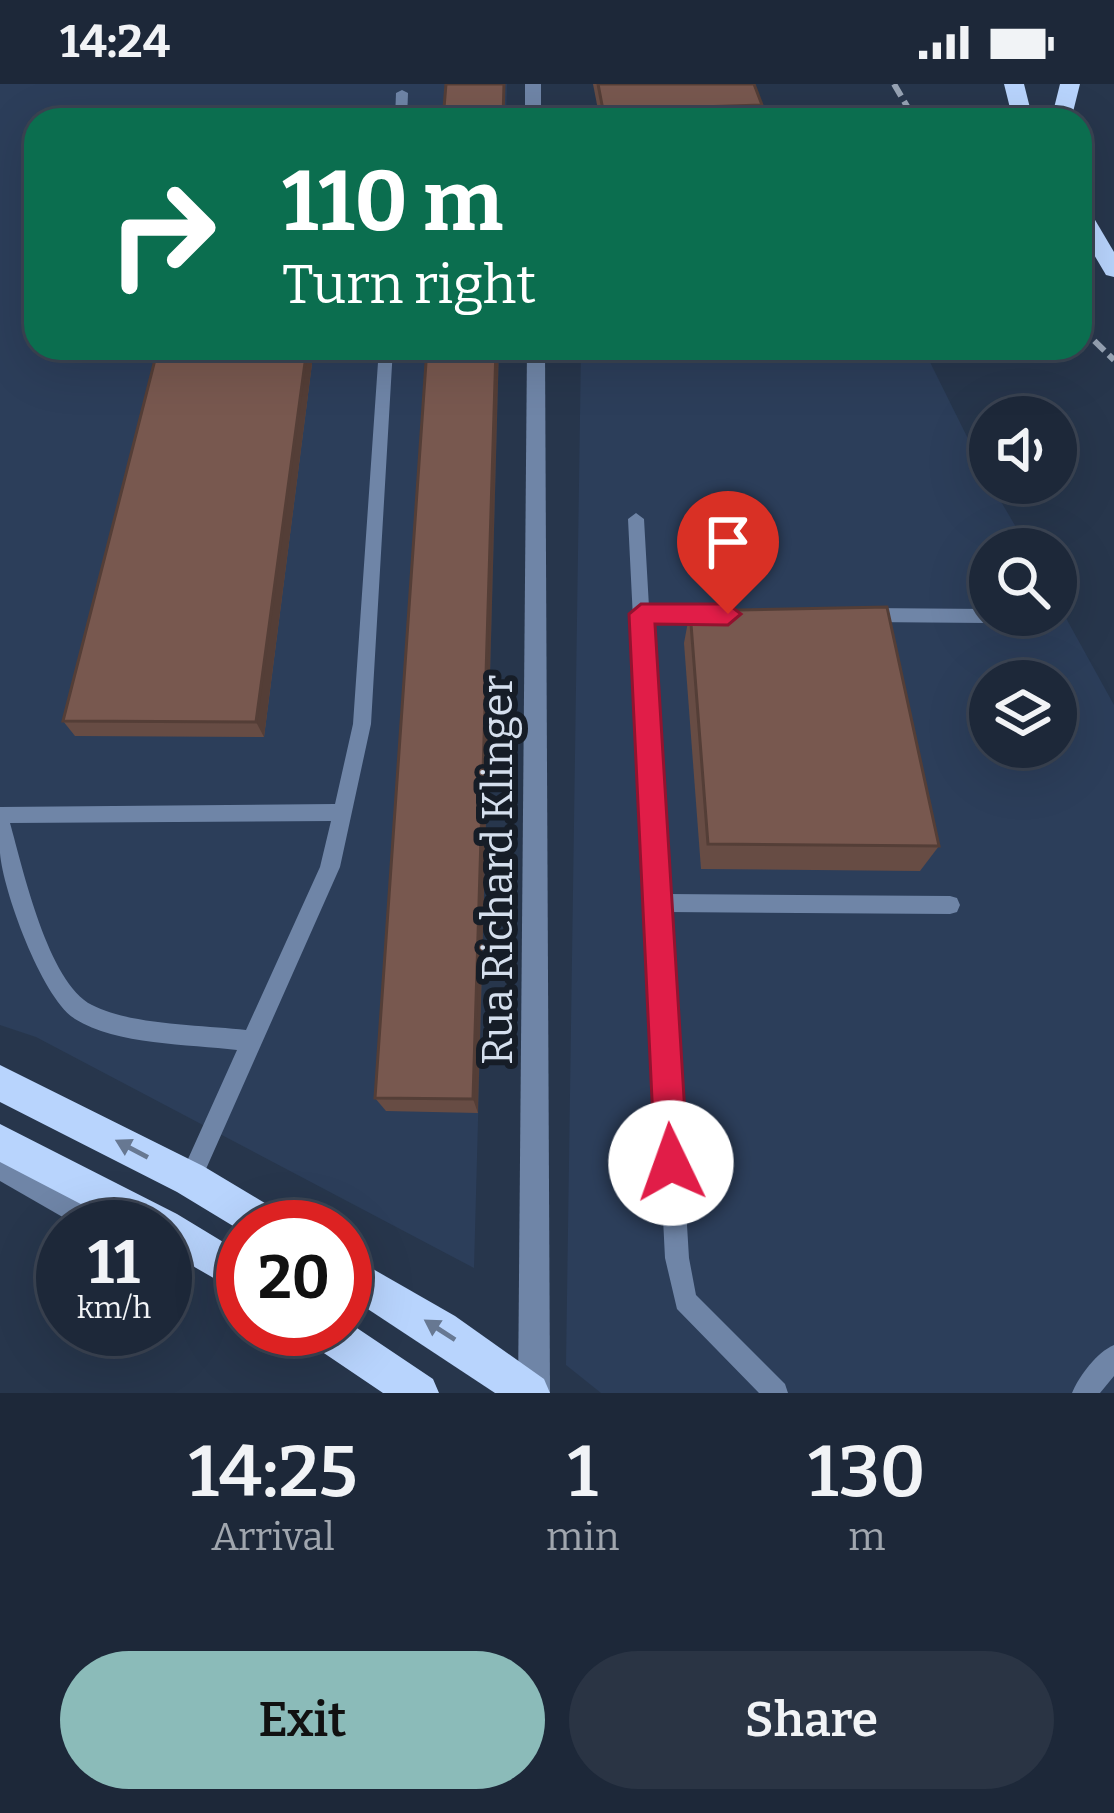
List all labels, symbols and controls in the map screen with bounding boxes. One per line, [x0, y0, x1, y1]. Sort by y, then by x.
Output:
text: 14:24 [60, 15, 170, 69]
text: 110 m [282, 151, 503, 252]
icon: right [84, 156, 240, 312]
text: Turn right [282, 253, 536, 317]
map controls [969, 396, 1077, 768]
button: sound [969, 396, 1077, 504]
pin [677, 491, 779, 614]
icon: arrive [695, 509, 761, 575]
button: search [969, 528, 1077, 636]
button: layers [969, 660, 1077, 768]
street label: Rua Richard Klinger [473, 675, 523, 1065]
position arrow [608, 1100, 734, 1226]
one-way arrow [114, 1139, 149, 1159]
speed limit sign: 20 [216, 1200, 372, 1356]
text: 11 [88, 1227, 140, 1299]
text: km/h [77, 1290, 151, 1326]
one-way arrow [423, 1319, 456, 1341]
text: 14:25 [188, 1429, 358, 1515]
text: 1 [568, 1429, 598, 1515]
text: 130 [808, 1429, 926, 1515]
text: Arrival [211, 1514, 335, 1560]
text: min [546, 1514, 620, 1560]
text: m [848, 1514, 885, 1560]
button: Exit [60, 1651, 545, 1789]
button: Share [569, 1651, 1054, 1789]

